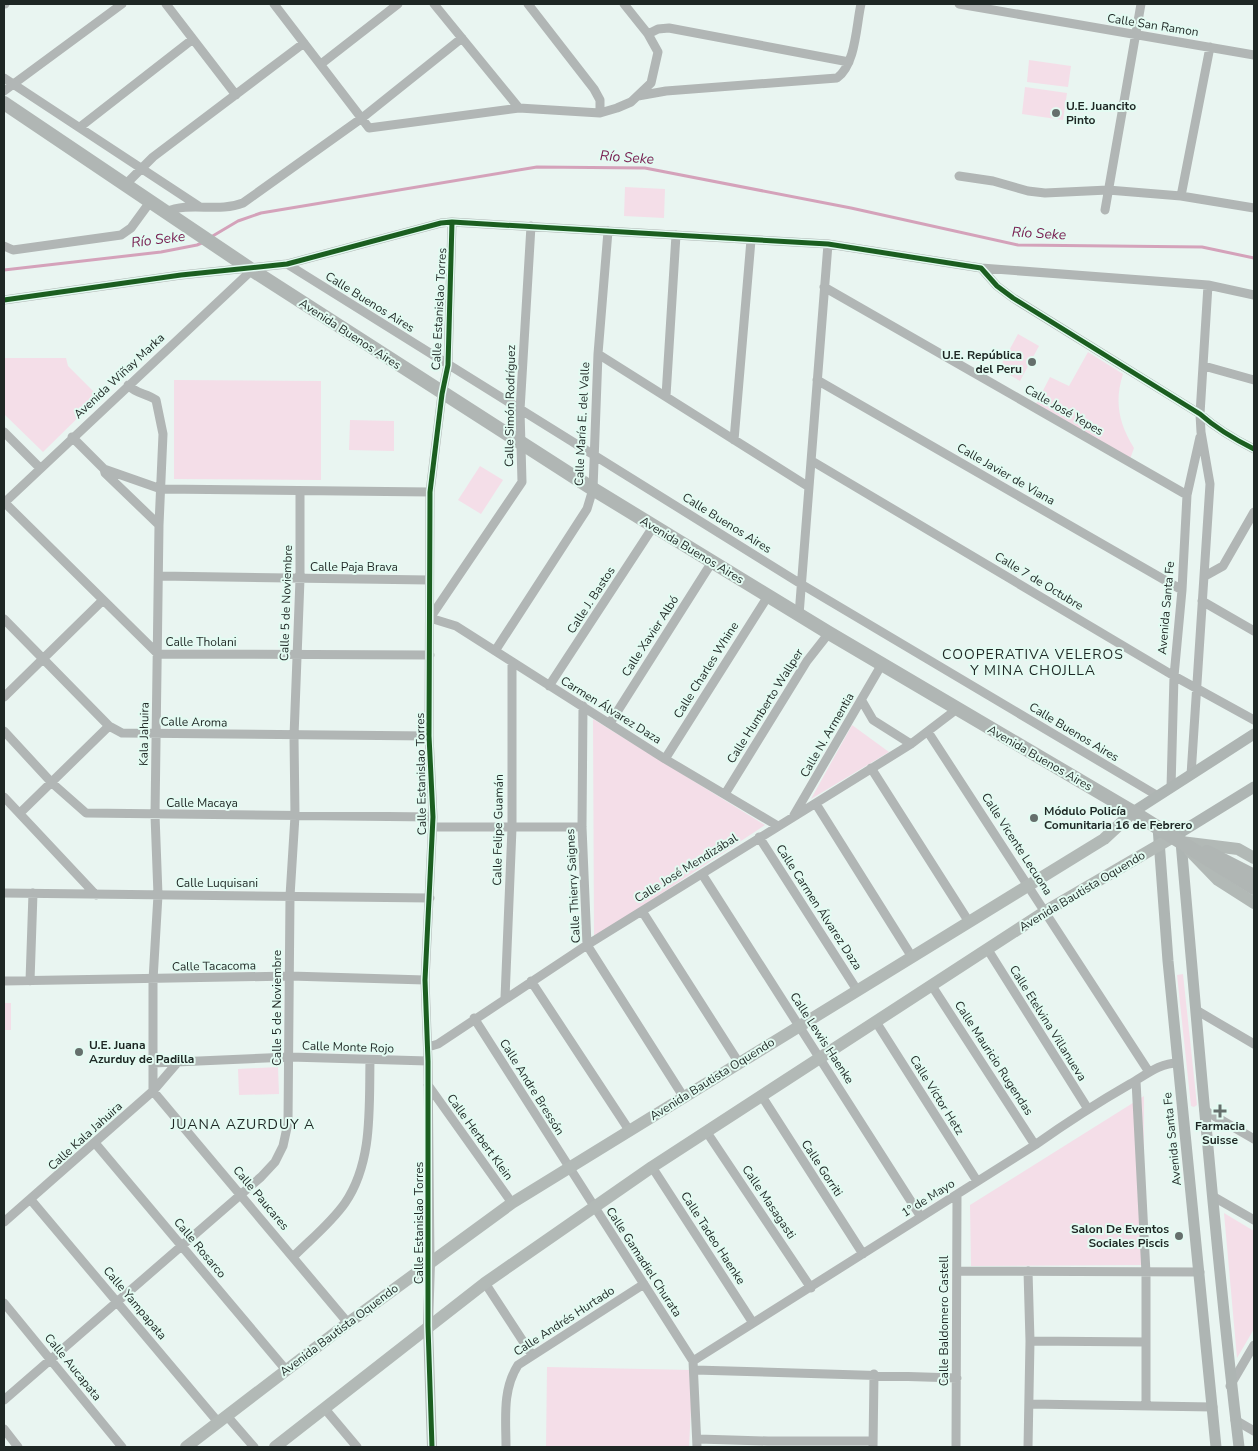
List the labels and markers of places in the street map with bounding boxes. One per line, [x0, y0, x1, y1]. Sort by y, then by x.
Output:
place label: U.E. Juancito Pinto [1066, 98, 1136, 128]
marker: U.E. Juancito Pinto [1050, 107, 1062, 119]
place label: U.E. República del Peru [942, 347, 1022, 377]
marker: U.E. República del Peru [1026, 356, 1038, 368]
place label: Módulo Policía Comunitaria 16 de Febrero [1044, 803, 1192, 833]
marker: Módulo Policía Comunitaria 16 de Febrero [1028, 812, 1040, 824]
place label: U.E. Juana Azurduy de Padilla [89, 1037, 194, 1067]
marker: U.E. Juana Azurduy de Padilla [73, 1046, 85, 1058]
marker: Farmacia Suisse [1214, 1105, 1226, 1117]
place label: Farmacia Suisse [1195, 1118, 1245, 1148]
place label: Salon De Eventos Sociales Piscis [1071, 1221, 1169, 1251]
marker: Salon De Eventos Sociales Piscis [1173, 1230, 1185, 1242]

